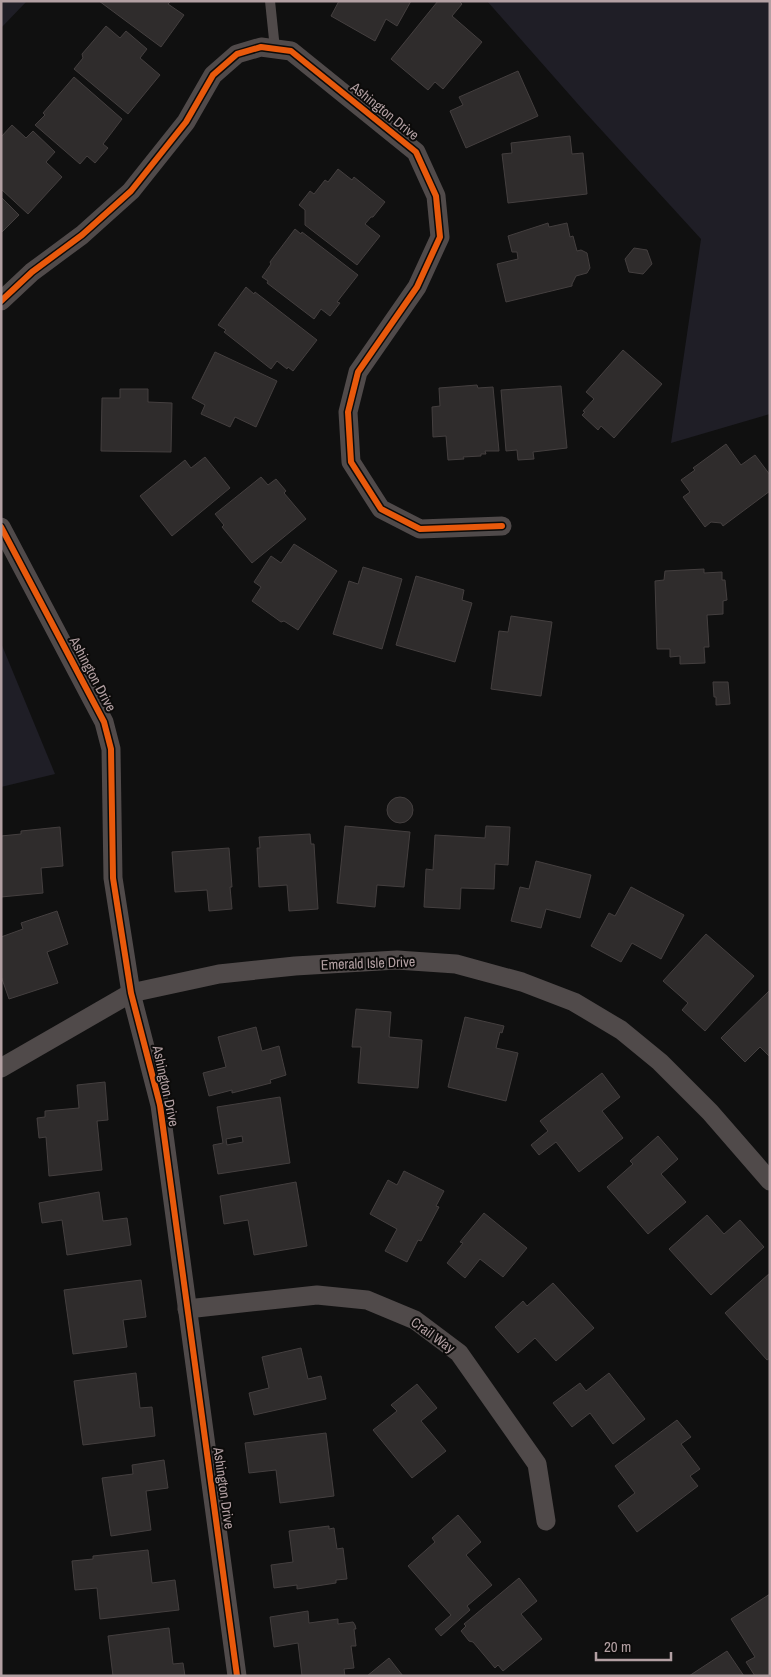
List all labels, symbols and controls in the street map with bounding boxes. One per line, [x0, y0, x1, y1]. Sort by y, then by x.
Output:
street label: Ashington Drive [347, 77, 423, 144]
street label: Ashington Drive [65, 633, 120, 715]
street label: Emerald Isle Drive [321, 952, 415, 974]
street label: Ashington Drive [148, 1043, 183, 1128]
street label: Crail Way [407, 1313, 459, 1357]
street label: Ashington Drive [209, 1445, 239, 1530]
scale bar [596, 1630, 671, 1662]
text: 20 m [604, 1636, 631, 1657]

